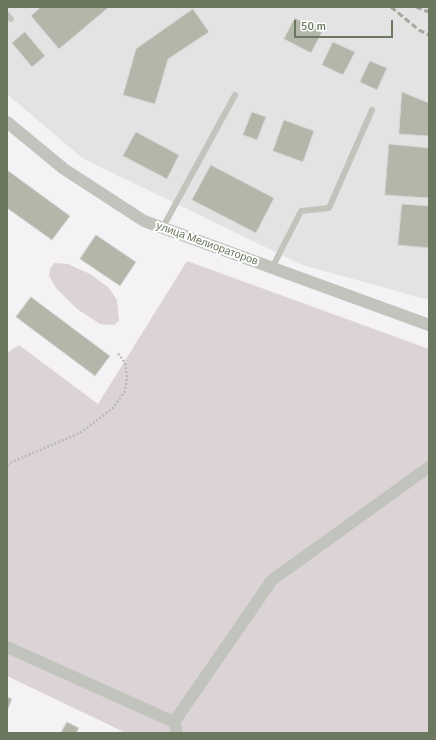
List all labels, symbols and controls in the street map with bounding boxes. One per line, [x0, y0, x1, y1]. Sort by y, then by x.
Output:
scale bar [296, 12, 395, 38]
text: 50 m [301, 19, 326, 34]
street label: улица Мелиораторов [154, 219, 260, 269]

